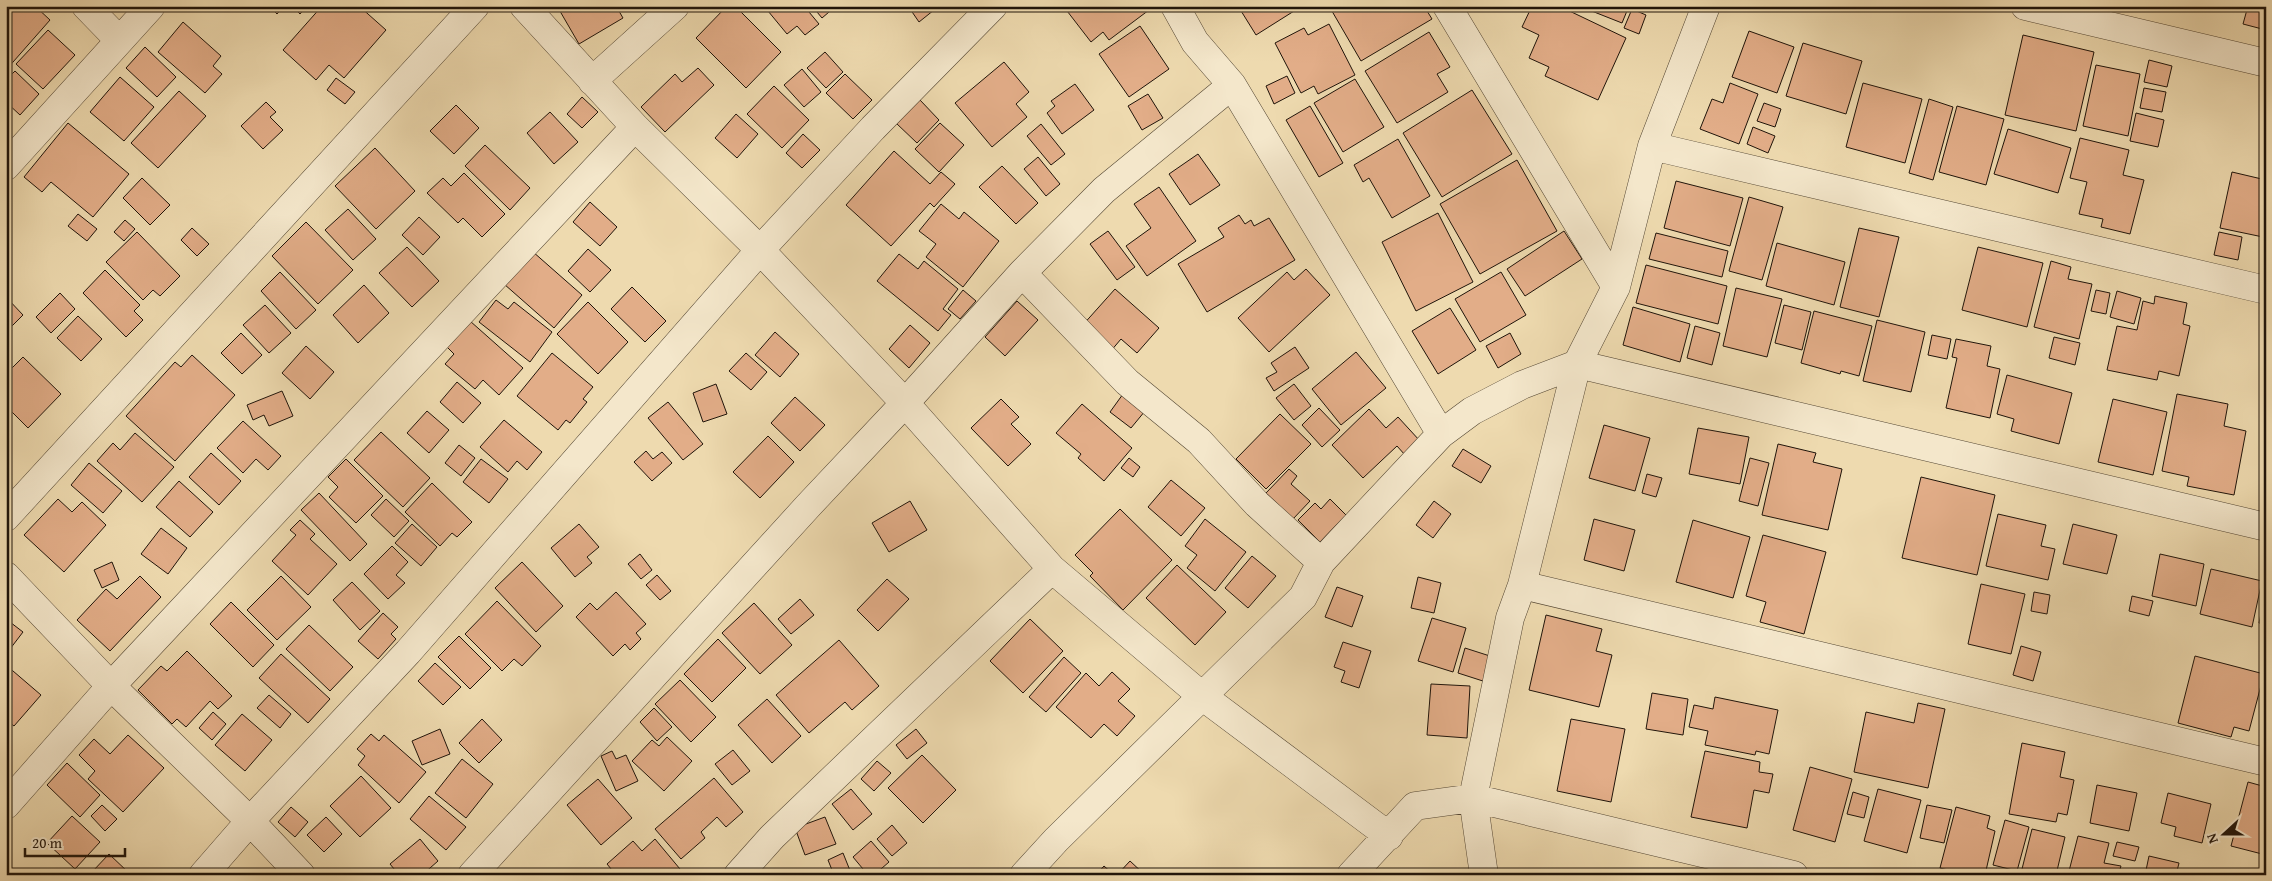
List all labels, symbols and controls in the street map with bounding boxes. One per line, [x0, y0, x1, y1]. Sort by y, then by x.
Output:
north arrow [2200, 808, 2250, 858]
scale bar [25, 826, 125, 858]
text: N [2201, 830, 2223, 847]
text: 20 m [32, 832, 63, 853]

